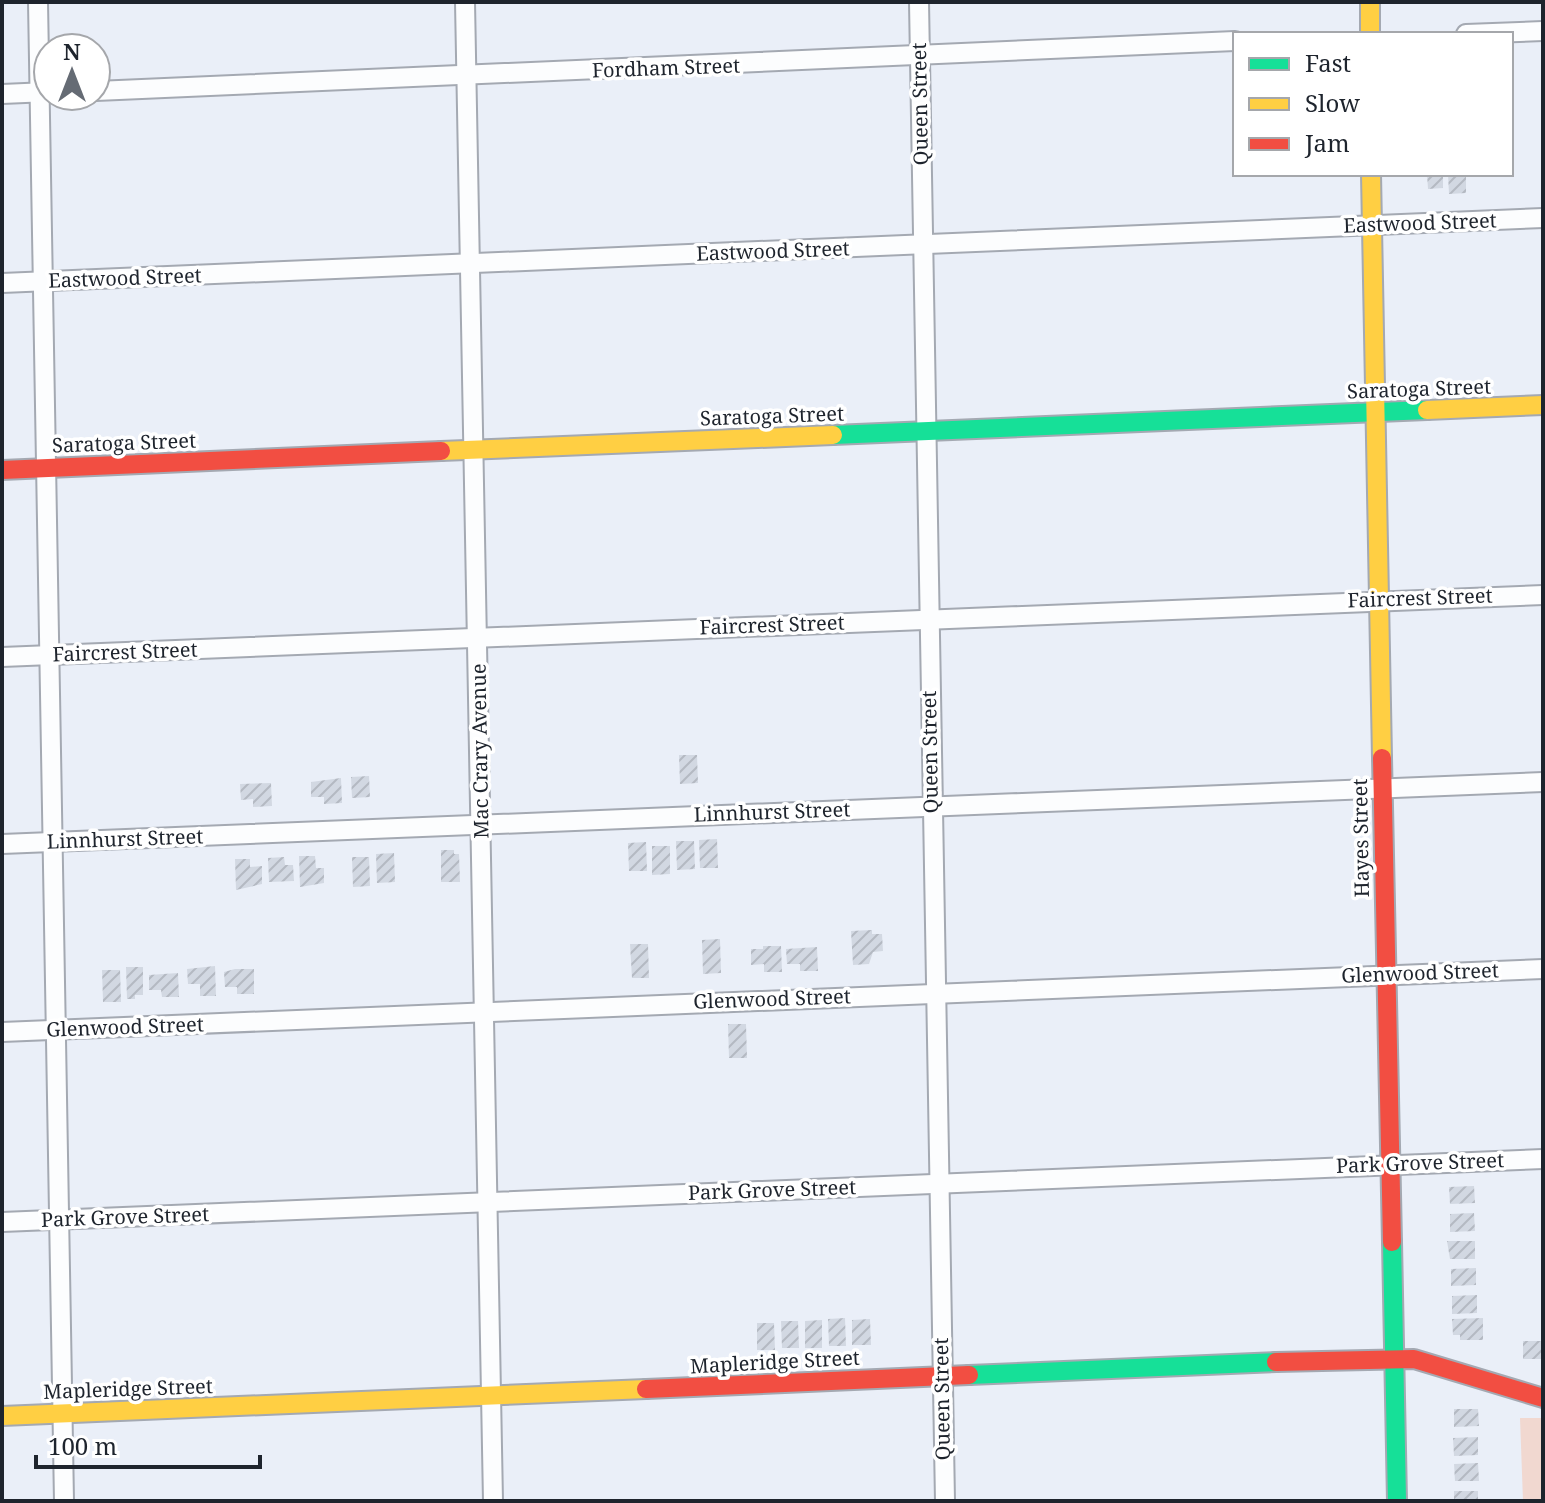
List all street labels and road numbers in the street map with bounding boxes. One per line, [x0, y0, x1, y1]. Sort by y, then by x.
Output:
street label: Queen Street [905, 42, 934, 166]
street label: Fordham Street [592, 51, 740, 84]
street label: Eastwood Street [1343, 206, 1497, 239]
street label: Eastwood Street [696, 234, 850, 267]
street label: Eastwood Street [48, 261, 202, 294]
street label: Saratoga Street [1347, 372, 1491, 405]
street label: Saratoga Street [700, 399, 844, 432]
street label: Saratoga Street [52, 426, 196, 459]
street label: Faircrest Street [1347, 581, 1493, 614]
street label: Faircrest Street [699, 608, 845, 641]
street label: Faircrest Street [52, 635, 198, 668]
street label: Mac Crary Avenue [464, 663, 495, 839]
street label: Queen Street [915, 690, 944, 814]
street label: Hayes Street [1346, 778, 1375, 898]
street label: Linnhurst Street [693, 795, 851, 828]
street label: Linnhurst Street [46, 822, 204, 855]
street label: Glenwood Street [1341, 956, 1499, 989]
street label: Glenwood Street [693, 982, 851, 1015]
street label: Glenwood Street [46, 1010, 204, 1043]
street label: Park Grove Street [1335, 1146, 1504, 1179]
street label: Park Grove Street [687, 1173, 856, 1206]
street label: Park Grove Street [40, 1200, 209, 1233]
street label: Queen Street [927, 1337, 956, 1461]
street label: Mapleridge Street [690, 1344, 860, 1379]
street label: Mapleridge Street [43, 1372, 213, 1405]

